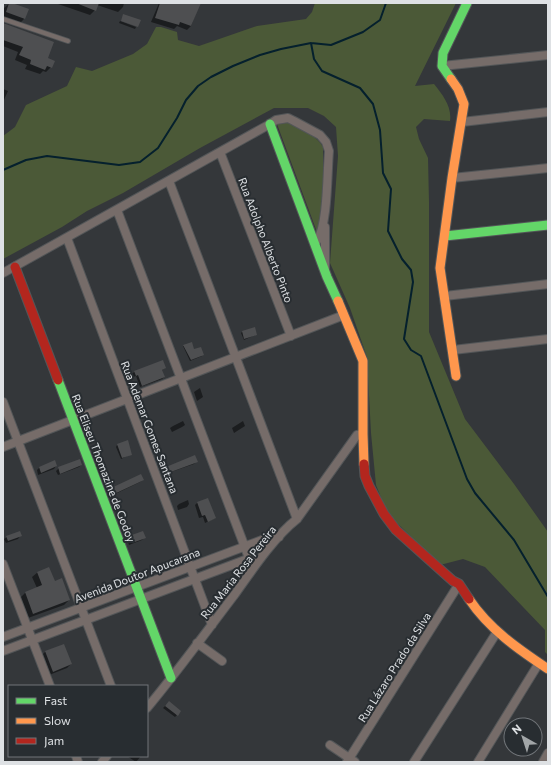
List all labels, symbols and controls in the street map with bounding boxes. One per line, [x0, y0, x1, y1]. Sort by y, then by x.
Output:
street label: Rua Adolpho Alberto Pinto [236, 176, 296, 305]
street label: Rua Ademar Gomes Santana [119, 359, 181, 495]
street label: Rua Eliseu Thomazine de Godoy [70, 392, 138, 544]
street label: Rua Maria Rosa Pereira [198, 523, 278, 621]
street label: Avenida Doutor Apucarana [72, 545, 202, 605]
street label: Rua Lázaro Prado da Silva [355, 610, 433, 724]
legend [8, 685, 148, 757]
text: Fast [44, 693, 67, 707]
text: Slow [44, 713, 71, 727]
north arrow [503, 717, 543, 757]
text: N [509, 721, 524, 736]
text: Jam [44, 733, 64, 748]

